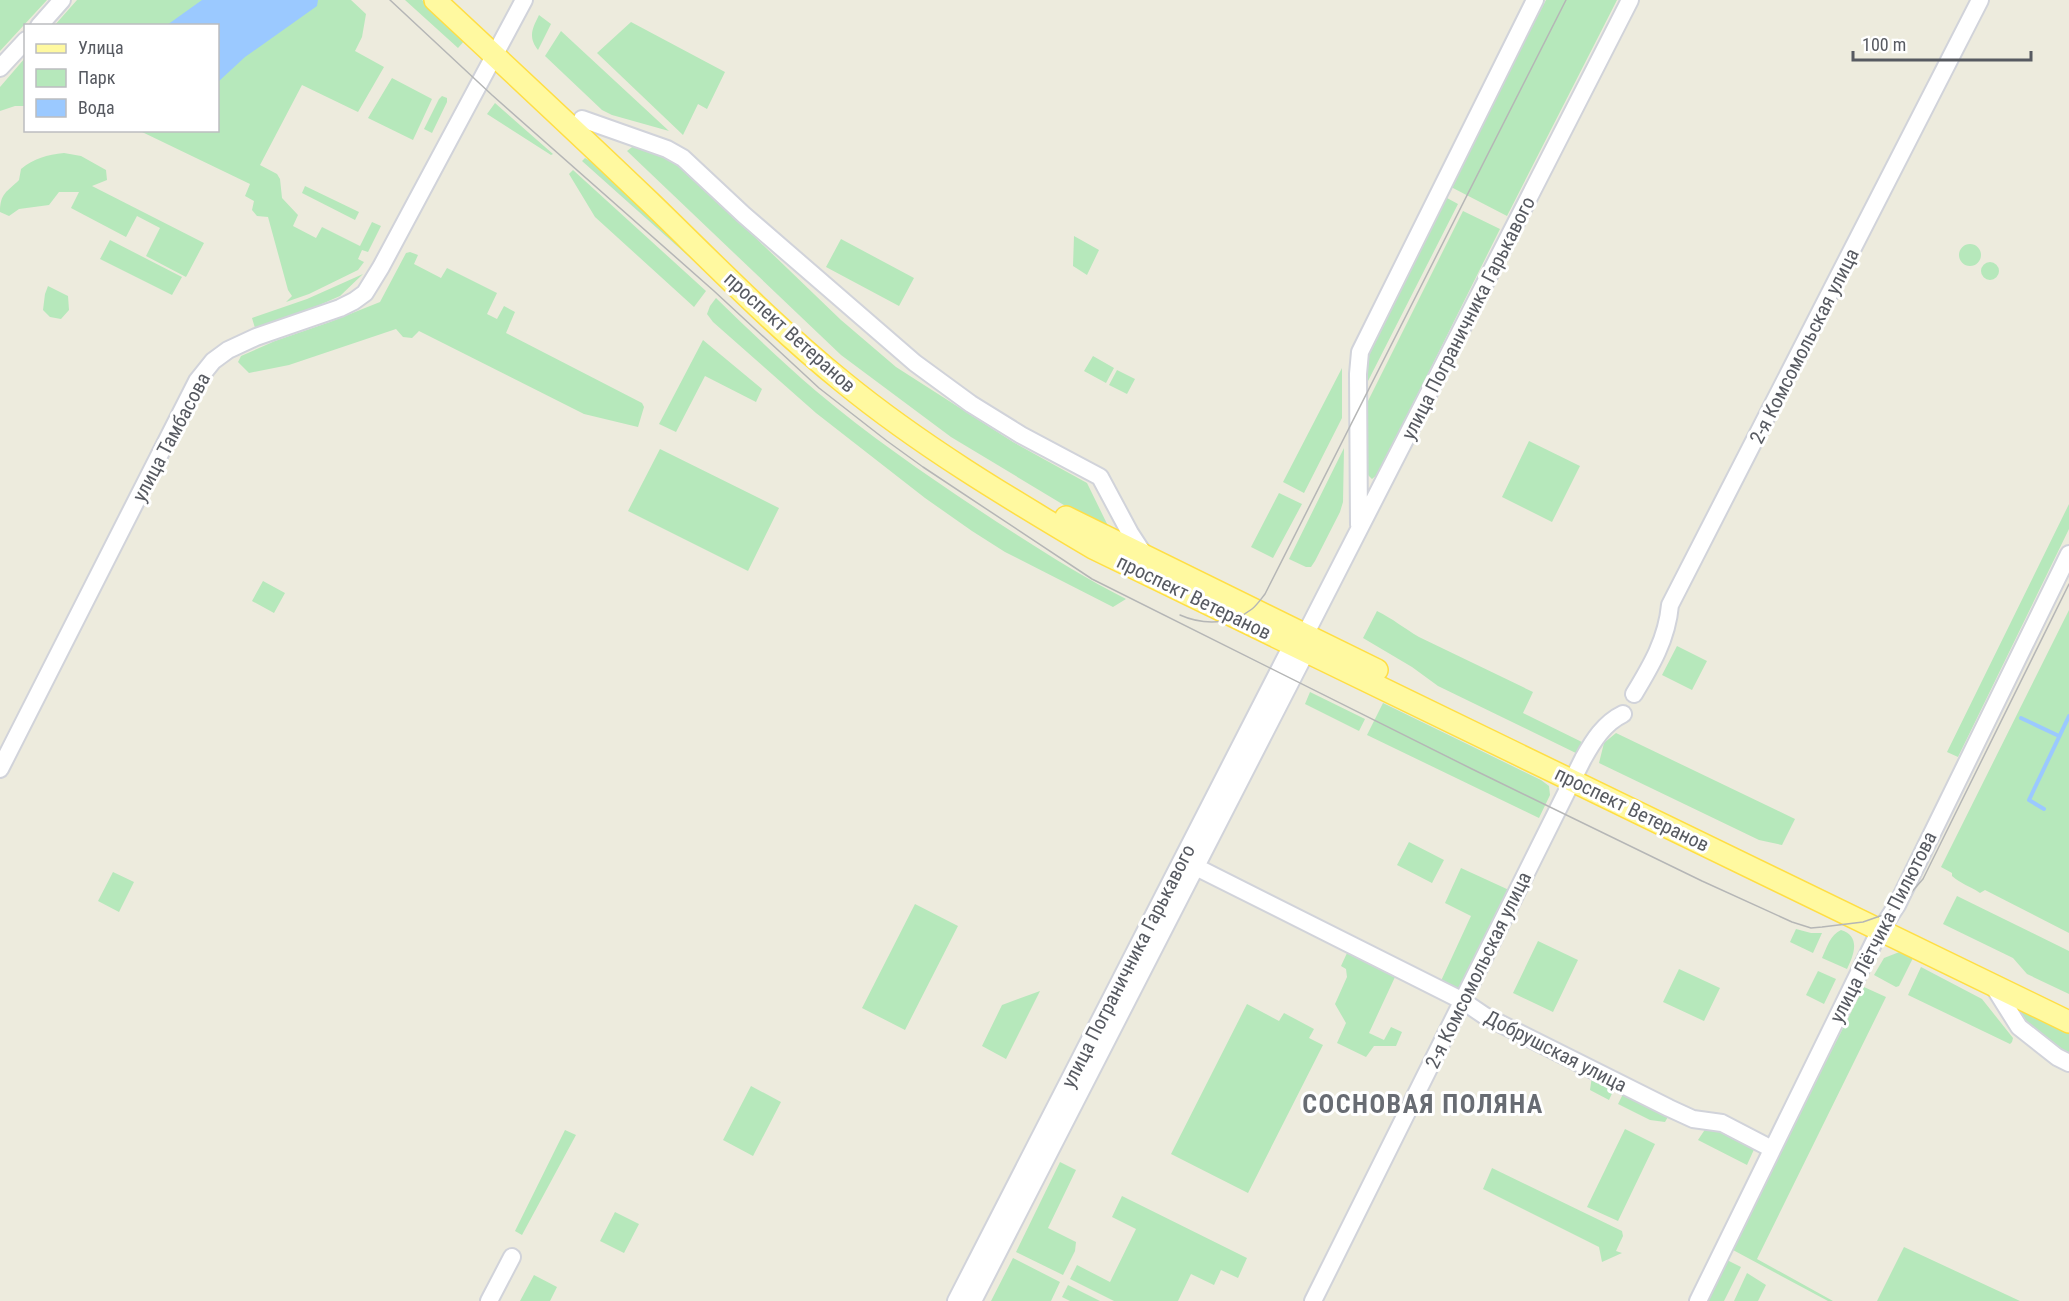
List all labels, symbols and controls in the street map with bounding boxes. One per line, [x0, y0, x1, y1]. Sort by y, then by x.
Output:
legend [24, 24, 219, 132]
scale bar [1853, 24, 2032, 62]
text: 100 m [1862, 34, 1906, 55]
text: Улица [78, 37, 124, 58]
text: Парк [78, 67, 116, 88]
text: Вода [78, 97, 115, 118]
street label: улица Пограничника Гарькавого [1396, 192, 1540, 444]
street label: 2-я Комсомольская улица [1744, 244, 1864, 448]
street label: проспект Ветеранов [719, 267, 861, 397]
street label: улица Тамбасова [127, 368, 215, 506]
street label: проспект Ветеранов [1113, 549, 1275, 645]
street label: проспект Ветеранов [1551, 761, 1713, 857]
street label: улица Лётчика Пилютова [1824, 827, 1942, 1027]
street label: улица Пограничника Гарькавого [1056, 840, 1200, 1092]
street label: 2-я Комсомольская улица [1420, 868, 1536, 1072]
street label: Добрушская улица [1481, 1005, 1631, 1097]
district label: СОСНОВАЯ ПОЛЯНА [1302, 1089, 1544, 1119]

